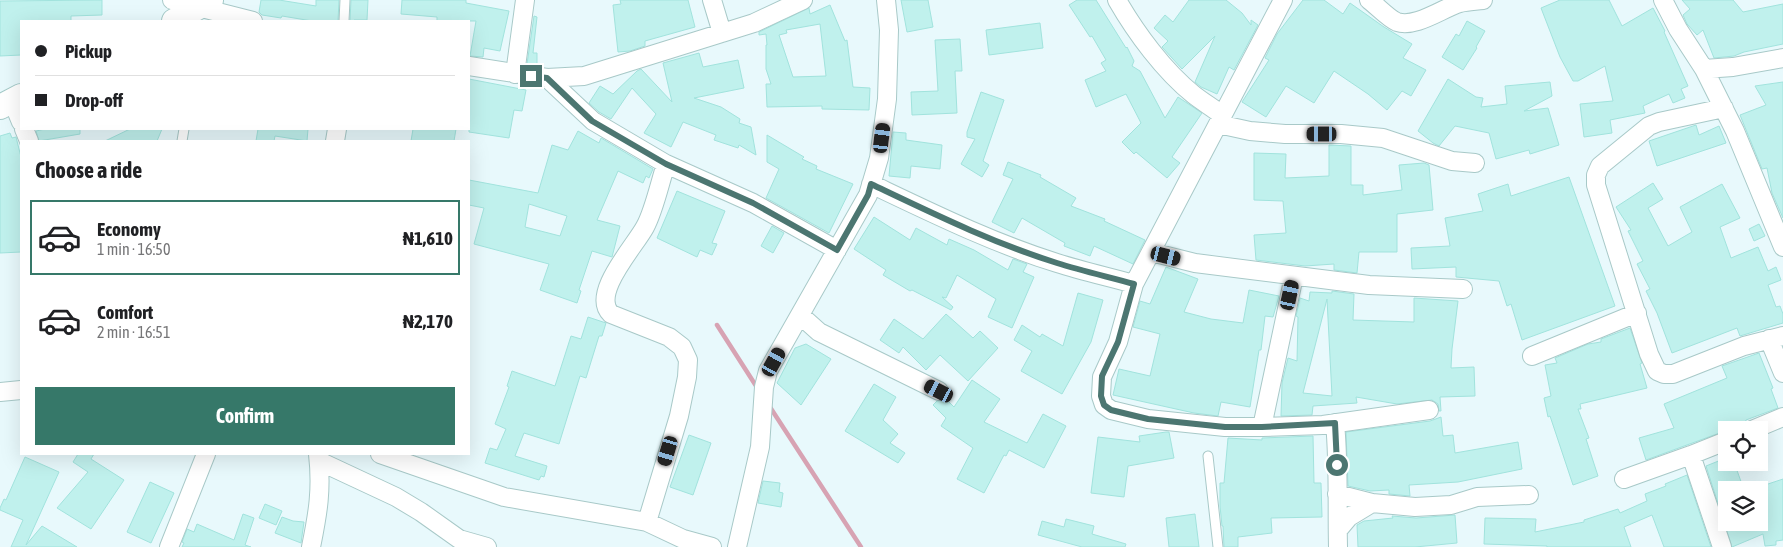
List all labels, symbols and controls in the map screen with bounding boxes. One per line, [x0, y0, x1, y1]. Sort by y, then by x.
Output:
text: Pickup [65, 40, 112, 62]
route end [520, 65, 542, 87]
text: Drop-off [65, 89, 123, 111]
car [872, 122, 891, 154]
car [1307, 127, 1337, 142]
text: Choose a ride [35, 157, 142, 183]
icon: car [37, 215, 82, 260]
text: Economy [97, 218, 161, 240]
text: ₦1,610 [403, 227, 453, 249]
text: 1 min · 16:50 [97, 240, 170, 258]
car [1149, 245, 1182, 267]
car [1279, 279, 1300, 311]
icon: car [37, 298, 82, 343]
text: Comfort [97, 301, 153, 323]
text: ₦2,170 [403, 310, 453, 332]
text: 2 min · 16:51 [97, 323, 170, 341]
car [760, 345, 787, 379]
car [922, 378, 955, 404]
button: Confirm [35, 387, 455, 445]
map controls [1718, 421, 1768, 531]
button: locate [1718, 421, 1768, 471]
car [656, 434, 679, 468]
route start [1326, 454, 1348, 476]
button: layers [1718, 481, 1768, 531]

